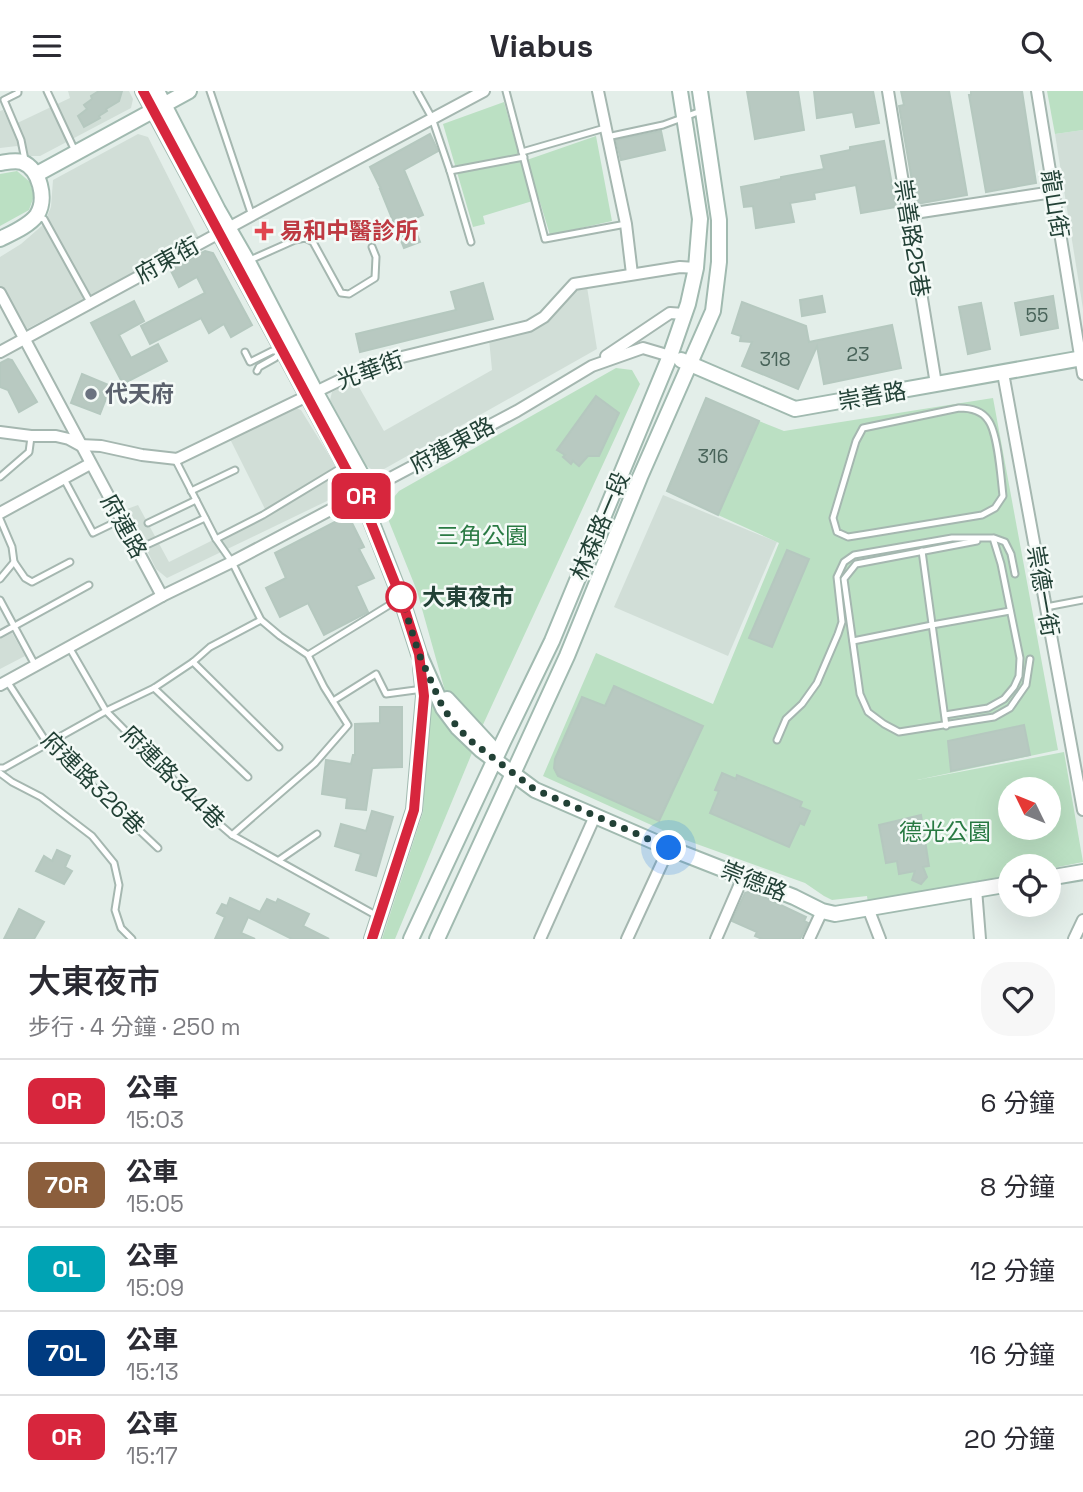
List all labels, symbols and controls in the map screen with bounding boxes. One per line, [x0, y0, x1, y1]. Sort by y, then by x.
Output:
text: Viabus [490, 26, 593, 66]
icon: menu [28, 27, 66, 65]
icon: search [1017, 27, 1055, 65]
street label: 龍山街 [1035, 168, 1075, 240]
street label: 崇善路25巷 [888, 177, 936, 299]
place label: 易和中醫診所 [280, 216, 418, 246]
marker: 易和中醫診所 [254, 221, 274, 241]
street label: 府東街 [130, 230, 204, 290]
house number: 55 [1026, 303, 1048, 328]
house number: 23 [847, 342, 869, 367]
street label: 光華街 [332, 344, 408, 396]
house number: 318 [760, 347, 790, 372]
street label: 崇善路 [835, 375, 909, 417]
place label: 代天府 [105, 379, 174, 409]
marker: 代天府 [83, 386, 99, 402]
street label: 府連東路 [404, 410, 500, 480]
house number: 316 [698, 444, 728, 469]
street label: 林森路一段 [564, 467, 636, 585]
line badge: 0R [330, 473, 392, 519]
text: 0R [346, 480, 376, 511]
street label: 府連路 [94, 489, 154, 563]
park label: 三角公園 [436, 521, 528, 551]
street label: 崇德一街 [1020, 543, 1066, 639]
marker: 大東夜市 [386, 582, 416, 612]
place label: 大東夜市 [422, 582, 514, 612]
street label: 府連路344巷 [115, 719, 231, 835]
street label: 府連路326巷 [35, 725, 151, 841]
north arrow [998, 777, 1060, 840]
map controls [998, 777, 1061, 917]
park label: 德光公園 [899, 817, 991, 847]
your location [651, 830, 686, 865]
street label: 崇德路 [716, 854, 792, 908]
button: locate [998, 854, 1061, 917]
text: 大東夜市 [28, 961, 160, 1003]
button: heart [981, 962, 1055, 1036]
text: 步行 · 4 分鐘 · 250 m [28, 1012, 241, 1042]
text: 公車 [126, 1071, 178, 1105]
text: 0R [51, 1085, 82, 1116]
text: 6 分鐘 [980, 1086, 1055, 1120]
text: 15:03 [126, 1105, 184, 1135]
text: 公車 [126, 1155, 178, 1189]
text: 70R [45, 1169, 88, 1200]
text: 8 分鐘 [980, 1170, 1055, 1204]
text: 15:05 [126, 1189, 184, 1219]
text: 公車 [126, 1239, 178, 1273]
text: 0L [52, 1253, 81, 1284]
text: 12 分鐘 [970, 1254, 1055, 1288]
text: 15:09 [126, 1273, 184, 1303]
text: 公車 [126, 1323, 178, 1357]
text: 70L [46, 1337, 87, 1368]
text: 16 分鐘 [970, 1338, 1055, 1372]
text: 15:13 [126, 1357, 179, 1387]
text: 公車 [126, 1407, 178, 1441]
text: 0R [51, 1421, 82, 1452]
text: 20 分鐘 [964, 1422, 1055, 1456]
text: 15:17 [126, 1441, 178, 1471]

